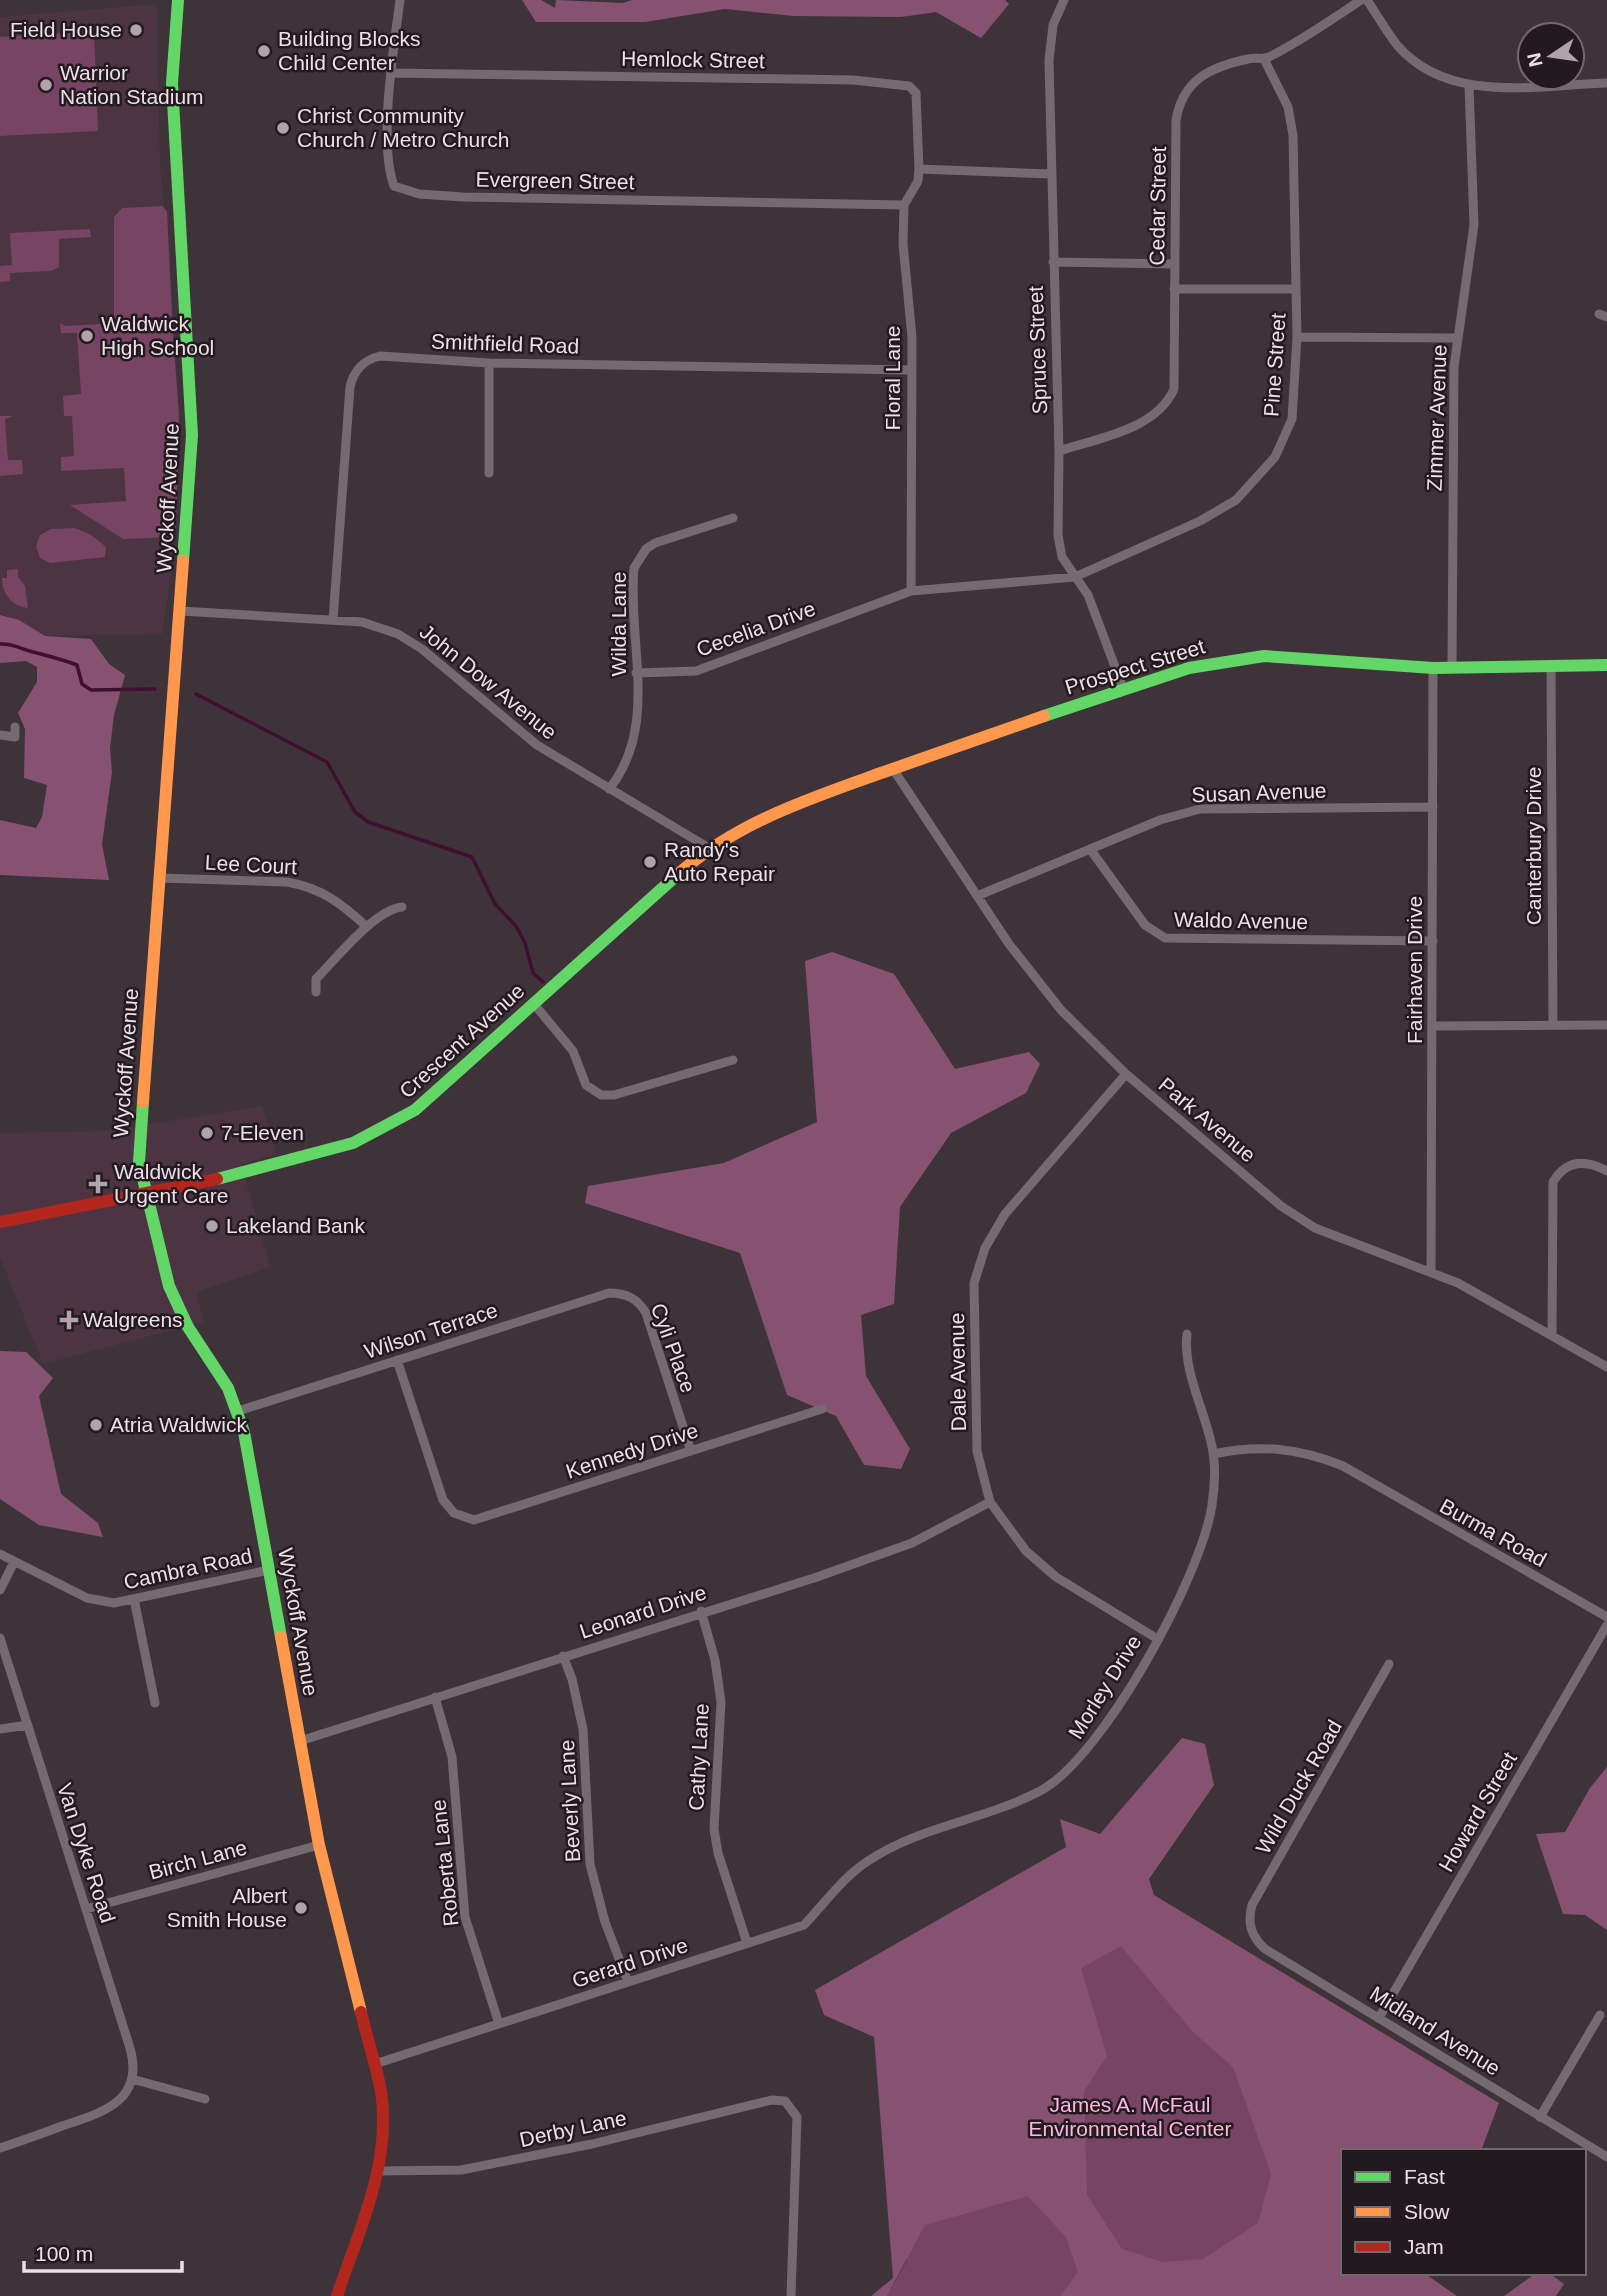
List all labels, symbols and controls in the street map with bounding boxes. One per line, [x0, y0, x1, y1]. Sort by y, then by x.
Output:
place label: Field House [10, 18, 122, 41]
north arrow [1516, 21, 1586, 91]
marker: Field House [128, 22, 144, 38]
place label: Building Blocks Child Center [278, 27, 420, 74]
marker: Building Blocks Child Center [256, 43, 272, 59]
street label: Hemlock Street [621, 47, 765, 72]
text: N [1523, 51, 1547, 69]
place label: Warrior Nation Stadium [60, 61, 204, 108]
marker: Warrior Nation Stadium [38, 77, 54, 93]
place label: Christ Community Church / Metro Church [297, 104, 509, 151]
marker: Christ Community Church / Metro Church [275, 120, 291, 136]
street label: Cedar Street [1145, 146, 1170, 266]
street label: Evergreen Street [475, 168, 635, 193]
street label: Spruce Street [1024, 285, 1051, 415]
place label: Waldwick High School [101, 312, 214, 359]
street label: Pine Street [1259, 312, 1290, 418]
street label: Floral Lane [881, 325, 904, 431]
marker: Waldwick High School [79, 328, 95, 344]
street label: Smithfield Road [431, 329, 579, 358]
street label: Zimmer Avenue [1422, 344, 1451, 492]
street label: Wyckoff Avenue [152, 423, 183, 573]
street label: Wilda Lane [607, 571, 630, 677]
street label: Cecelia Drive [693, 596, 818, 661]
street label: John Dow Avenue [415, 620, 561, 744]
street label: Prospect Street [1062, 634, 1208, 699]
street label: Canterbury Drive [1522, 767, 1545, 925]
street label: Susan Avenue [1191, 779, 1327, 806]
place label: Randy's Auto Repair [664, 838, 775, 885]
street label: Lee Court [204, 851, 298, 878]
marker: Randy's Auto Repair [642, 854, 658, 870]
street label: Fairhaven Drive [1403, 896, 1426, 1044]
street label: Waldo Avenue [1174, 908, 1308, 933]
street label: Crescent Avenue [395, 979, 529, 1103]
street label: Wyckoff Avenue [109, 988, 142, 1138]
street label: Park Avenue [1154, 1073, 1260, 1167]
place label: 7-Eleven [221, 1121, 304, 1144]
marker: 7-Eleven [199, 1125, 215, 1141]
place label: Waldwick Urgent Care [114, 1160, 228, 1207]
marker: Waldwick Urgent Care [88, 1174, 108, 1194]
place label: Lakeland Bank [226, 1214, 365, 1237]
marker: Lakeland Bank [204, 1218, 220, 1234]
street label: Wilson Terrace [361, 1298, 500, 1363]
street label: Cyli Place [647, 1300, 700, 1396]
place label: Walgreens [83, 1308, 183, 1331]
marker: Walgreens [61, 1312, 77, 1328]
street label: Dale Avenue [945, 1312, 970, 1432]
place label: Atria Waldwick [110, 1413, 247, 1436]
marker: Atria Waldwick [88, 1417, 104, 1433]
street label: Kennedy Drive [563, 1418, 701, 1483]
street label: Burma Road [1436, 1494, 1550, 1571]
street label: Cambra Road [122, 1544, 254, 1593]
street label: Wyckoff Avenue [274, 1546, 323, 1698]
street label: Leonard Drive [577, 1580, 709, 1643]
street label: Morley Drive [1064, 1631, 1146, 1743]
street label: Cathy Lane [684, 1703, 713, 1811]
street label: Wild Duck Road [1251, 1716, 1346, 1858]
street label: Beverly Lane [555, 1739, 584, 1863]
street label: Howard Street [1434, 1748, 1521, 1876]
street label: Van Dyke Road [53, 1780, 120, 1926]
street label: Roberta Lane [426, 1799, 463, 1928]
street label: Birch Lane [146, 1835, 249, 1884]
place label: Albert Smith House [167, 1884, 287, 1931]
marker: Albert Smith House [293, 1900, 309, 1916]
street label: Gerard Drive [569, 1933, 691, 1992]
street label: Midland Avenue [1366, 1981, 1505, 2080]
park label: James A. McFaul Environmental Center [1028, 2093, 1232, 2140]
street label: Derby Lane [517, 2106, 628, 2151]
legend [1341, 2149, 1586, 2275]
text: Fast [1404, 2165, 1445, 2188]
text: Slow [1404, 2200, 1450, 2223]
scale bar [24, 2230, 182, 2274]
text: Jam [1404, 2235, 1444, 2258]
text: 100 m [35, 2242, 93, 2265]

